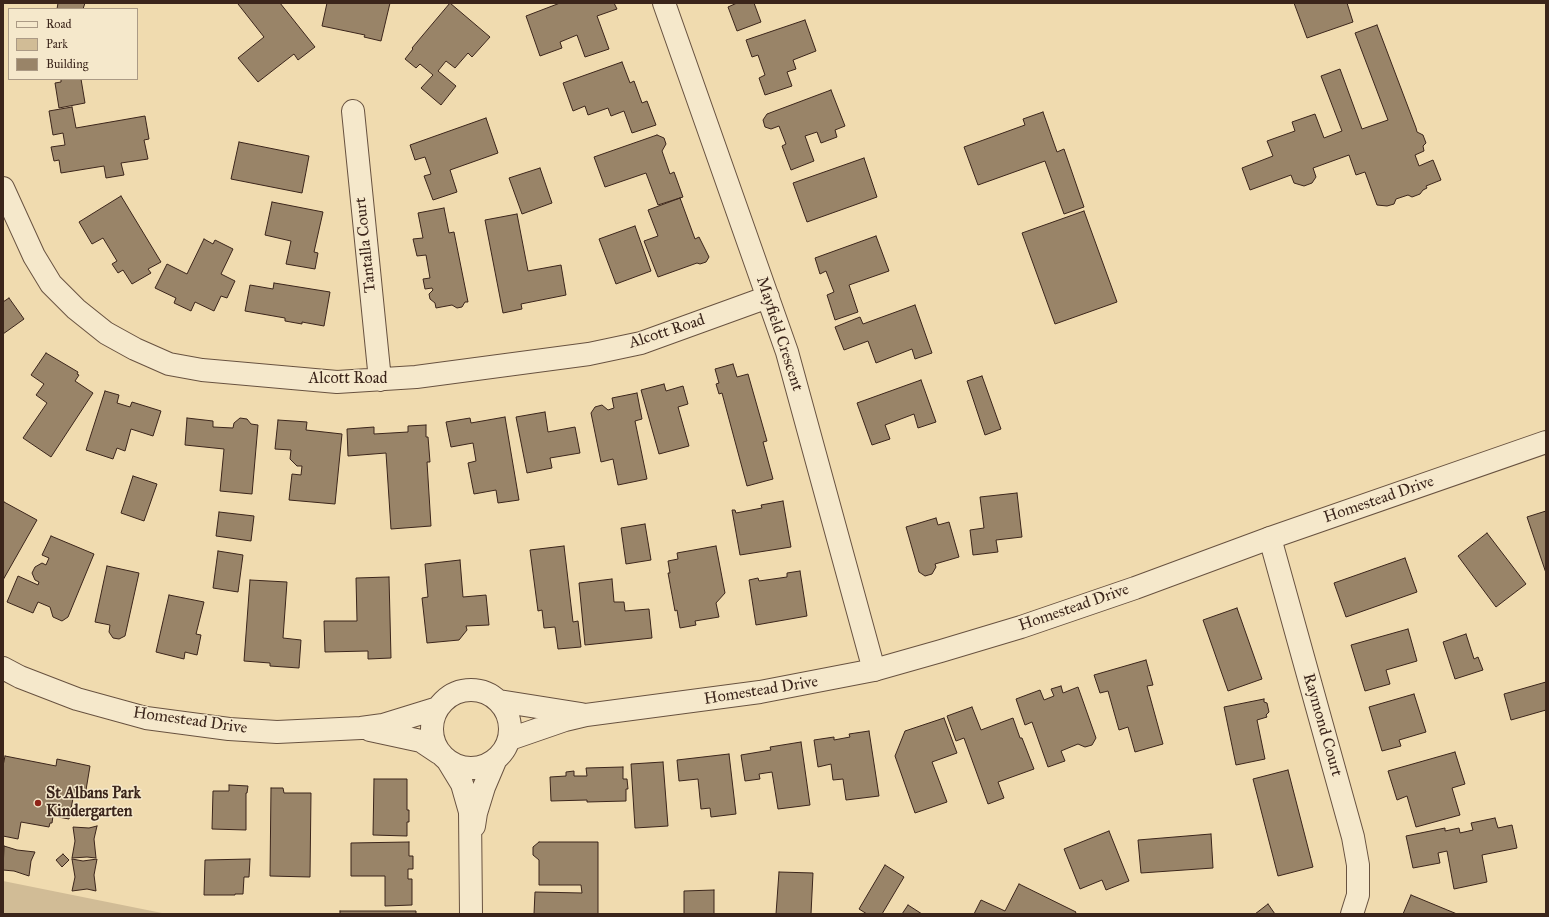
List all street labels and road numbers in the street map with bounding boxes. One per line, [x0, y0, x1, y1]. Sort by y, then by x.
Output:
street label: Tantalla Court [351, 196, 381, 294]
street label: Mayfield Crescent [751, 274, 807, 394]
street label: Alcott Road [627, 311, 707, 353]
street label: Alcott Road [309, 369, 387, 389]
street label: Homestead Drive [1321, 472, 1437, 528]
street label: Homestead Drive [1016, 580, 1132, 636]
street label: Raymond Court [1298, 671, 1346, 779]
street label: Homestead Drive [703, 673, 819, 709]
street label: Homestead Drive [132, 703, 248, 739]

